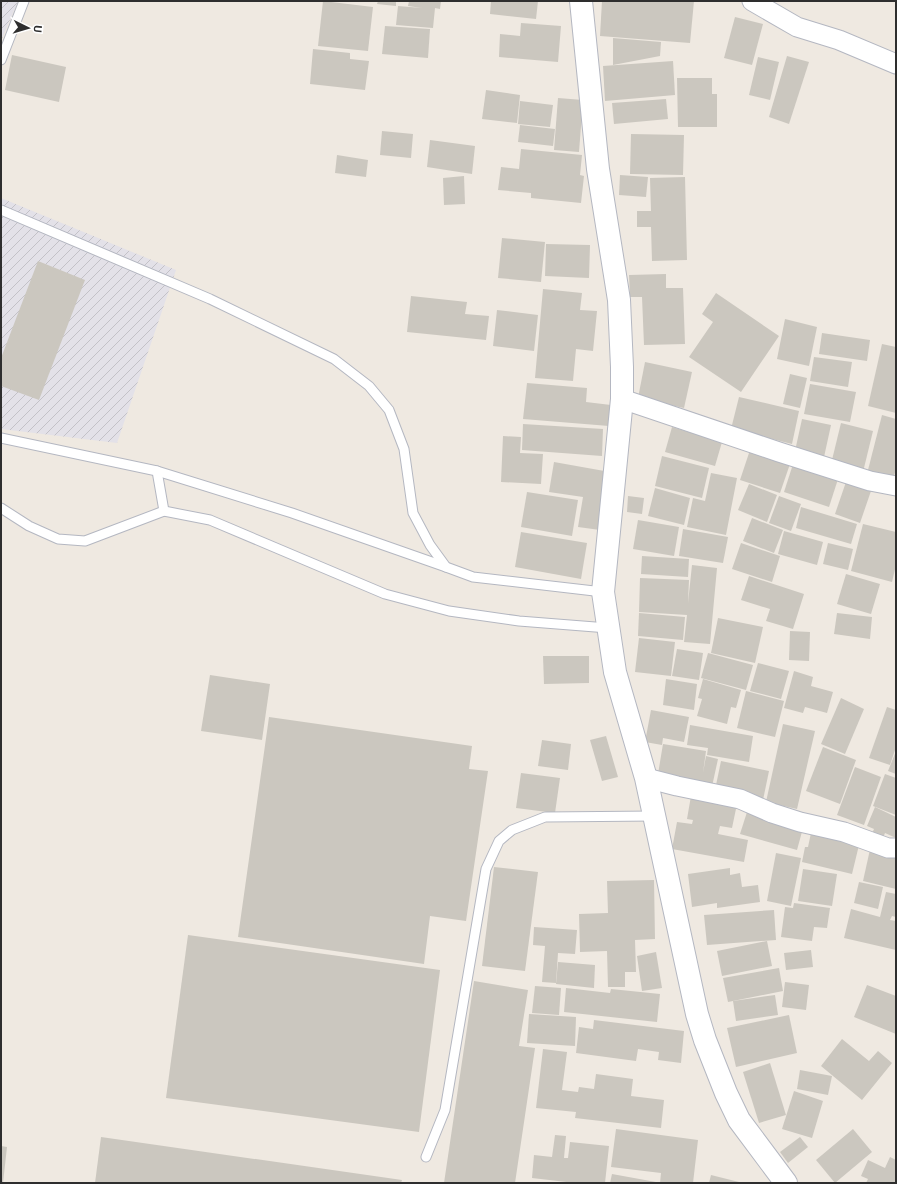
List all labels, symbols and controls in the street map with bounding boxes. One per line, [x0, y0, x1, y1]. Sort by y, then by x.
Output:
north arrow [8, 8, 48, 48]
text: U [31, 25, 44, 33]

